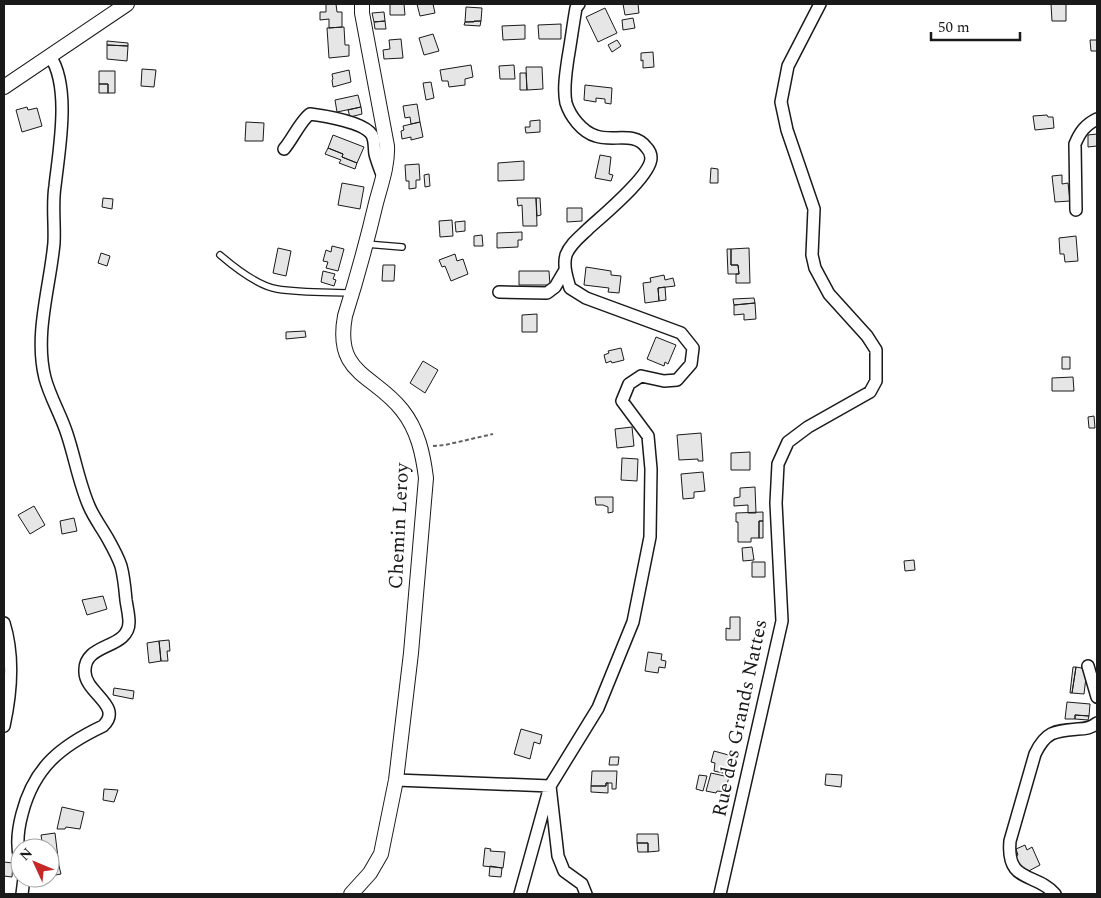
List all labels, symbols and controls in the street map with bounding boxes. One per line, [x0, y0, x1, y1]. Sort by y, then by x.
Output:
scale bar [931, 10, 1020, 42]
text: 50 m [938, 16, 970, 39]
street label: Chemin Leroy [381, 461, 417, 590]
street label: Rue des Grands Nattes [704, 616, 776, 820]
north arrow [10, 838, 60, 888]
text: N [14, 843, 38, 866]

